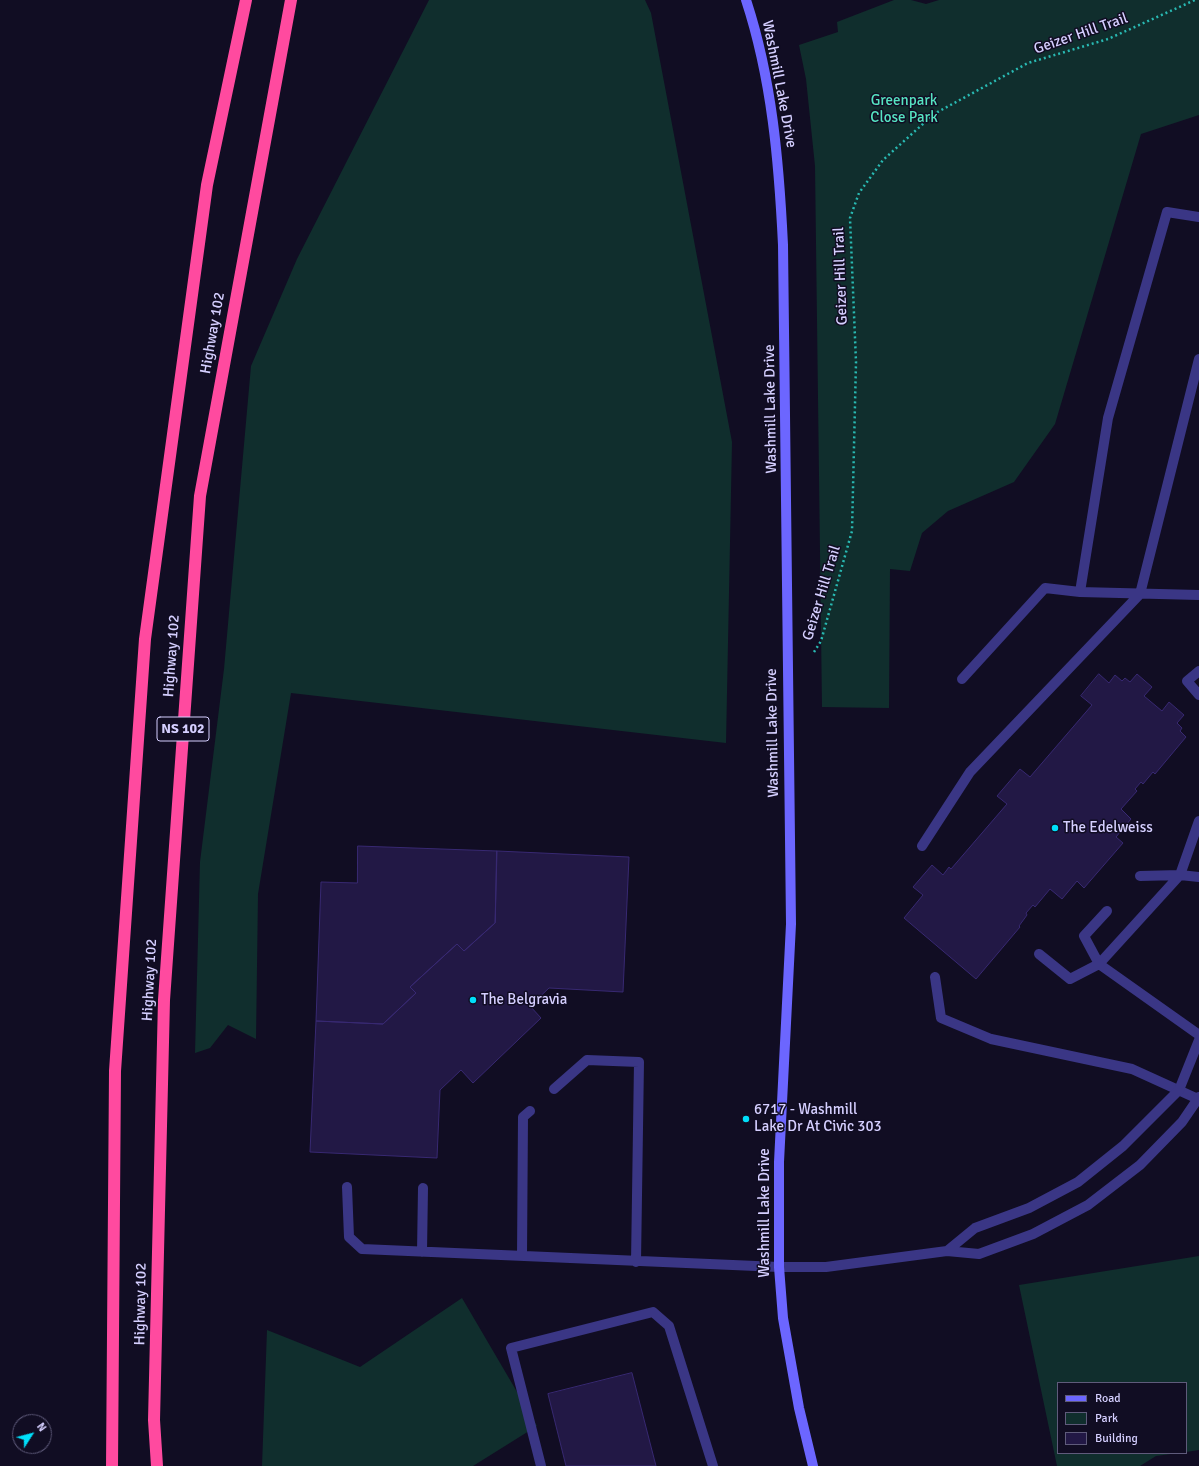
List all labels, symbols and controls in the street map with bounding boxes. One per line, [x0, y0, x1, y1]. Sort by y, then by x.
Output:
street label: Geizer Hill Trail [1032, 9, 1130, 59]
street label: Washmill Lake Drive [758, 19, 800, 149]
park label: Greenpark Close Park [870, 92, 938, 127]
street label: Geizer Hill Trail [830, 227, 852, 325]
street label: Highway 102 [197, 291, 229, 375]
street label: Washmill Lake Drive [761, 344, 781, 474]
street label: Geizer Hill Trail [799, 543, 845, 643]
street label: Highway 102 [160, 614, 184, 698]
street label: Washmill Lake Drive [763, 668, 783, 798]
road number: NS 102 [157, 717, 209, 741]
place label: The Edelweiss [1063, 819, 1153, 837]
marker: The Edelweiss [1050, 823, 1060, 833]
street label: Highway 102 [139, 938, 161, 1022]
place label: The Belgravia [481, 991, 567, 1009]
marker: The Belgravia [468, 995, 478, 1005]
place label: 6717 - Washmill Lake Dr At Civic 303 [754, 1101, 882, 1136]
marker: 6717 - Washmill Lake Dr At Civic 303 [741, 1114, 751, 1124]
street label: Washmill Lake Drive [756, 1148, 774, 1278]
street label: Highway 102 [131, 1262, 151, 1346]
legend [1057, 1382, 1187, 1454]
text: Road [1095, 1391, 1121, 1406]
text: Park [1095, 1411, 1118, 1426]
north arrow [12, 1414, 52, 1454]
text: N [34, 1420, 49, 1434]
text: Building [1095, 1431, 1138, 1446]

